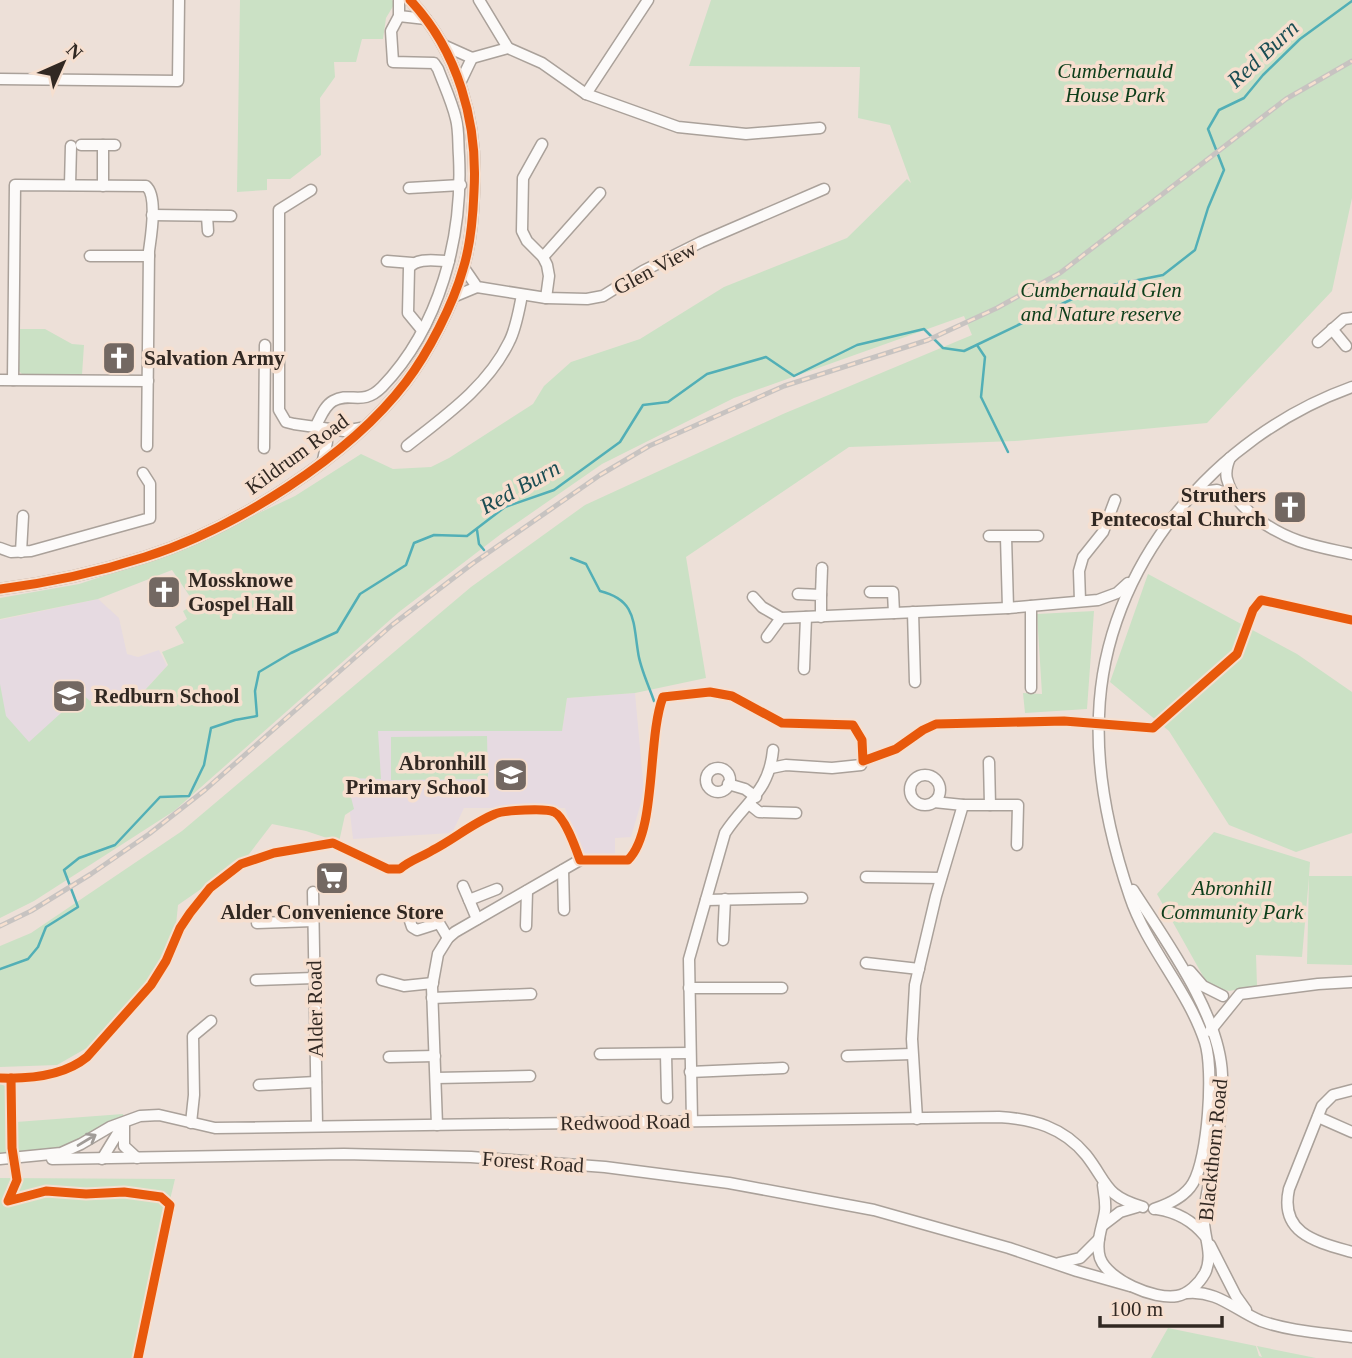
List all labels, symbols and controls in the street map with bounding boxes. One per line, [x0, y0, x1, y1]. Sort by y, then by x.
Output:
water label: Red Burn [1222, 15, 1304, 94]
north arrow [28, 28, 98, 98]
text: N [62, 39, 87, 64]
park label: Cumbernauld House Park [1057, 59, 1173, 107]
street label: Glen View [610, 236, 701, 300]
park label: Cumbernauld Glen and Nature reserve [1020, 278, 1182, 326]
church icon: Salvation Army [100, 339, 138, 377]
place label: Salvation Army [144, 346, 285, 370]
street label: Kildrum Road [241, 409, 353, 499]
water label: Red Burn [475, 455, 564, 520]
place label: Struthers Pentecostal Church [1091, 483, 1266, 531]
church icon: Struthers Pentecostal Church [1271, 488, 1309, 526]
place label: Mossknowe Gospel Hall [188, 568, 294, 616]
church icon: Mossknowe Gospel Hall [145, 573, 183, 611]
school or university icon: Redburn School [50, 677, 88, 715]
place label: Redburn School [94, 684, 239, 708]
place label: Abronhill Primary School [345, 751, 486, 799]
school or university icon: Abronhill Primary School [492, 756, 530, 794]
supermarket icon: Alder Convenience Store [313, 859, 351, 897]
park label: Abronhill Community Park [1161, 876, 1304, 924]
place label: Alder Convenience Store [220, 900, 444, 924]
street label: Alder Road [302, 960, 328, 1058]
street label: Blackthorn Road [1194, 1077, 1232, 1222]
street label: Redwood Road [560, 1109, 691, 1135]
one-way arrow [77, 1133, 97, 1147]
street label: Forest Road [481, 1146, 585, 1178]
scale bar [1100, 1284, 1222, 1328]
text: 100 m [1110, 1297, 1163, 1321]

